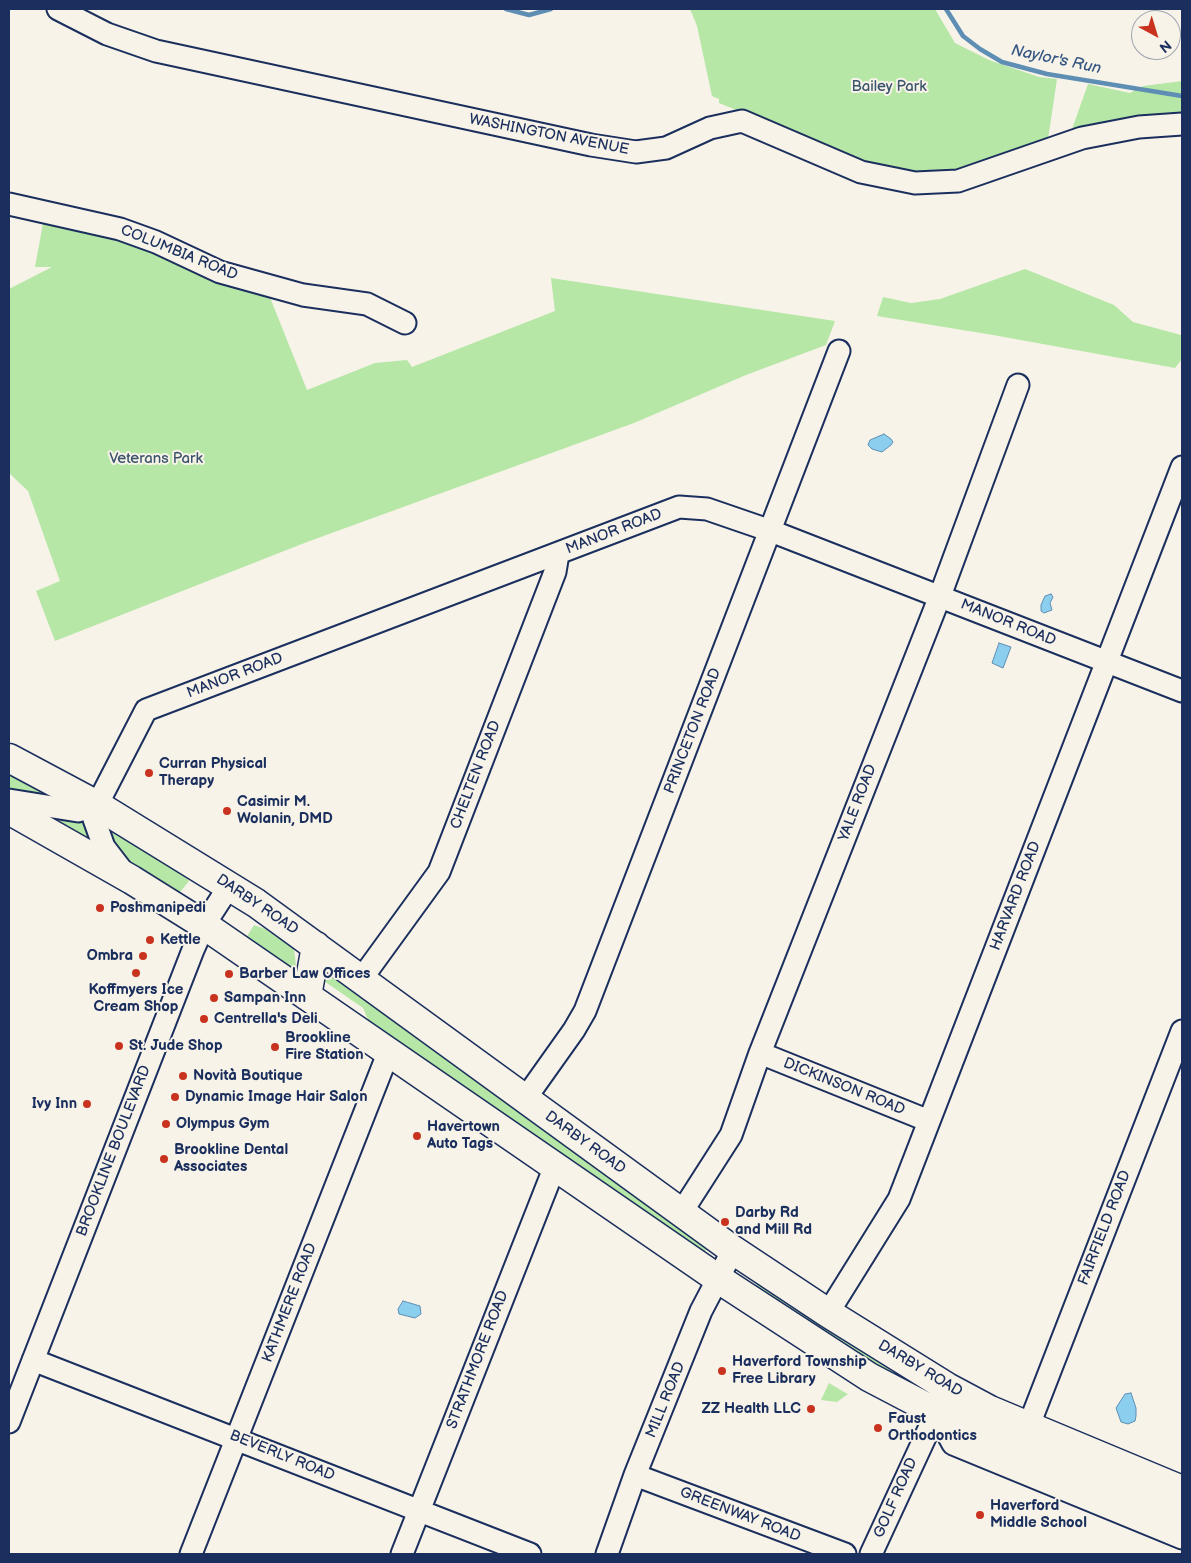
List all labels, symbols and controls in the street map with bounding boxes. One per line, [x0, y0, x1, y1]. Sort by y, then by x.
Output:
north arrow [1131, 10, 1181, 60]
text: N [1156, 36, 1175, 56]
water label: Naylor's Run [1009, 41, 1103, 79]
park label: Bailey Park [851, 78, 927, 96]
street label: WASHINGTON AVENUE [468, 111, 630, 159]
street label: COLUMBIA ROAD [118, 221, 240, 285]
park label: Veterans Park [109, 450, 203, 468]
street label: MANOR ROAD [563, 505, 665, 559]
street label: MANOR ROAD [958, 596, 1058, 650]
street label: MANOR ROAD [184, 649, 286, 703]
street label: PRINCETON ROAD [661, 666, 725, 796]
street label: CHELTEN ROAD [447, 718, 505, 832]
place label: Curran Physical Therapy [159, 755, 267, 790]
street label: YALE ROAD [835, 762, 881, 844]
marker: Curran Physical Therapy [143, 767, 155, 779]
place label: Casimir M. Wolanin, DMD [237, 793, 333, 828]
marker: Casimir M. Wolanin, DMD [221, 805, 233, 817]
street label: HARVARD ROAD [987, 839, 1045, 953]
street label: DARBY ROAD [213, 871, 301, 939]
place label: Poshmanipedi [110, 899, 206, 917]
marker: Poshmanipedi [94, 902, 106, 914]
place label: Kettle [160, 931, 201, 949]
marker: Kettle [144, 934, 156, 946]
place label: Ombra [87, 947, 133, 965]
marker: Ombra [137, 950, 149, 962]
place label: Barber Law Offices [239, 965, 370, 983]
marker: Koffmyers Ice Cream Shop [130, 967, 142, 979]
marker: Barber Law Offices [223, 968, 235, 980]
place label: Koffmyers Ice Cream Shop [89, 981, 183, 1016]
place label: Sampan Inn [224, 989, 306, 1007]
marker: Sampan Inn [208, 992, 220, 1004]
place label: Centrella's Deli [214, 1010, 318, 1028]
marker: Centrella's Deli [198, 1013, 210, 1025]
place label: Brookline Fire Station [285, 1029, 364, 1064]
place label: St. Jude Shop [129, 1037, 222, 1055]
marker: St. Jude Shop [113, 1040, 125, 1052]
marker: Brookline Fire Station [269, 1041, 281, 1053]
street label: DICKINSON ROAD [781, 1054, 907, 1120]
street label: BROOKLINE BOULEVARD [73, 1063, 155, 1239]
place label: Novità Boutique [193, 1067, 303, 1085]
marker: Novità Boutique [177, 1070, 189, 1082]
place label: Dynamic Image Hair Salon [185, 1088, 368, 1106]
marker: Dynamic Image Hair Salon [169, 1091, 181, 1103]
place label: Ivy Inn [32, 1095, 77, 1113]
marker: Ivy Inn [81, 1098, 93, 1110]
street label: DARBY ROAD [541, 1108, 629, 1178]
place label: Olympus Gym [176, 1115, 270, 1133]
marker: Olympus Gym [160, 1118, 172, 1130]
place label: Havertown Auto Tags [427, 1118, 500, 1153]
marker: Havertown Auto Tags [411, 1130, 423, 1142]
place label: Brookline Dental Associates [174, 1141, 288, 1176]
marker: Brookline Dental Associates [158, 1153, 170, 1165]
street label: FAIRFIELD ROAD [1075, 1168, 1135, 1288]
place label: Darby Rd and Mill Rd [735, 1204, 812, 1239]
marker: Darby Rd and Mill Rd [719, 1216, 731, 1228]
street label: KATHMERE ROAD [259, 1241, 321, 1365]
street label: STRATHMORE ROAD [443, 1288, 513, 1432]
street label: DARBY ROAD [875, 1337, 965, 1401]
place label: Haverford Township Free Library [732, 1353, 867, 1388]
street label: MILL ROAD [643, 1359, 689, 1441]
marker: Haverford Township Free Library [716, 1365, 728, 1377]
place label: ZZ Health LLC [701, 1400, 801, 1418]
marker: ZZ Health LLC [805, 1403, 817, 1415]
place label: Faust Orthodontics [888, 1410, 977, 1445]
marker: Faust Orthodontics [872, 1422, 884, 1434]
street label: BEVERLY ROAD [227, 1427, 337, 1485]
street label: GOLF ROAD [870, 1455, 922, 1541]
street label: GREENWAY ROAD [677, 1484, 803, 1546]
place label: Haverford Middle School [990, 1497, 1087, 1532]
marker: Haverford Middle School [974, 1509, 986, 1521]

